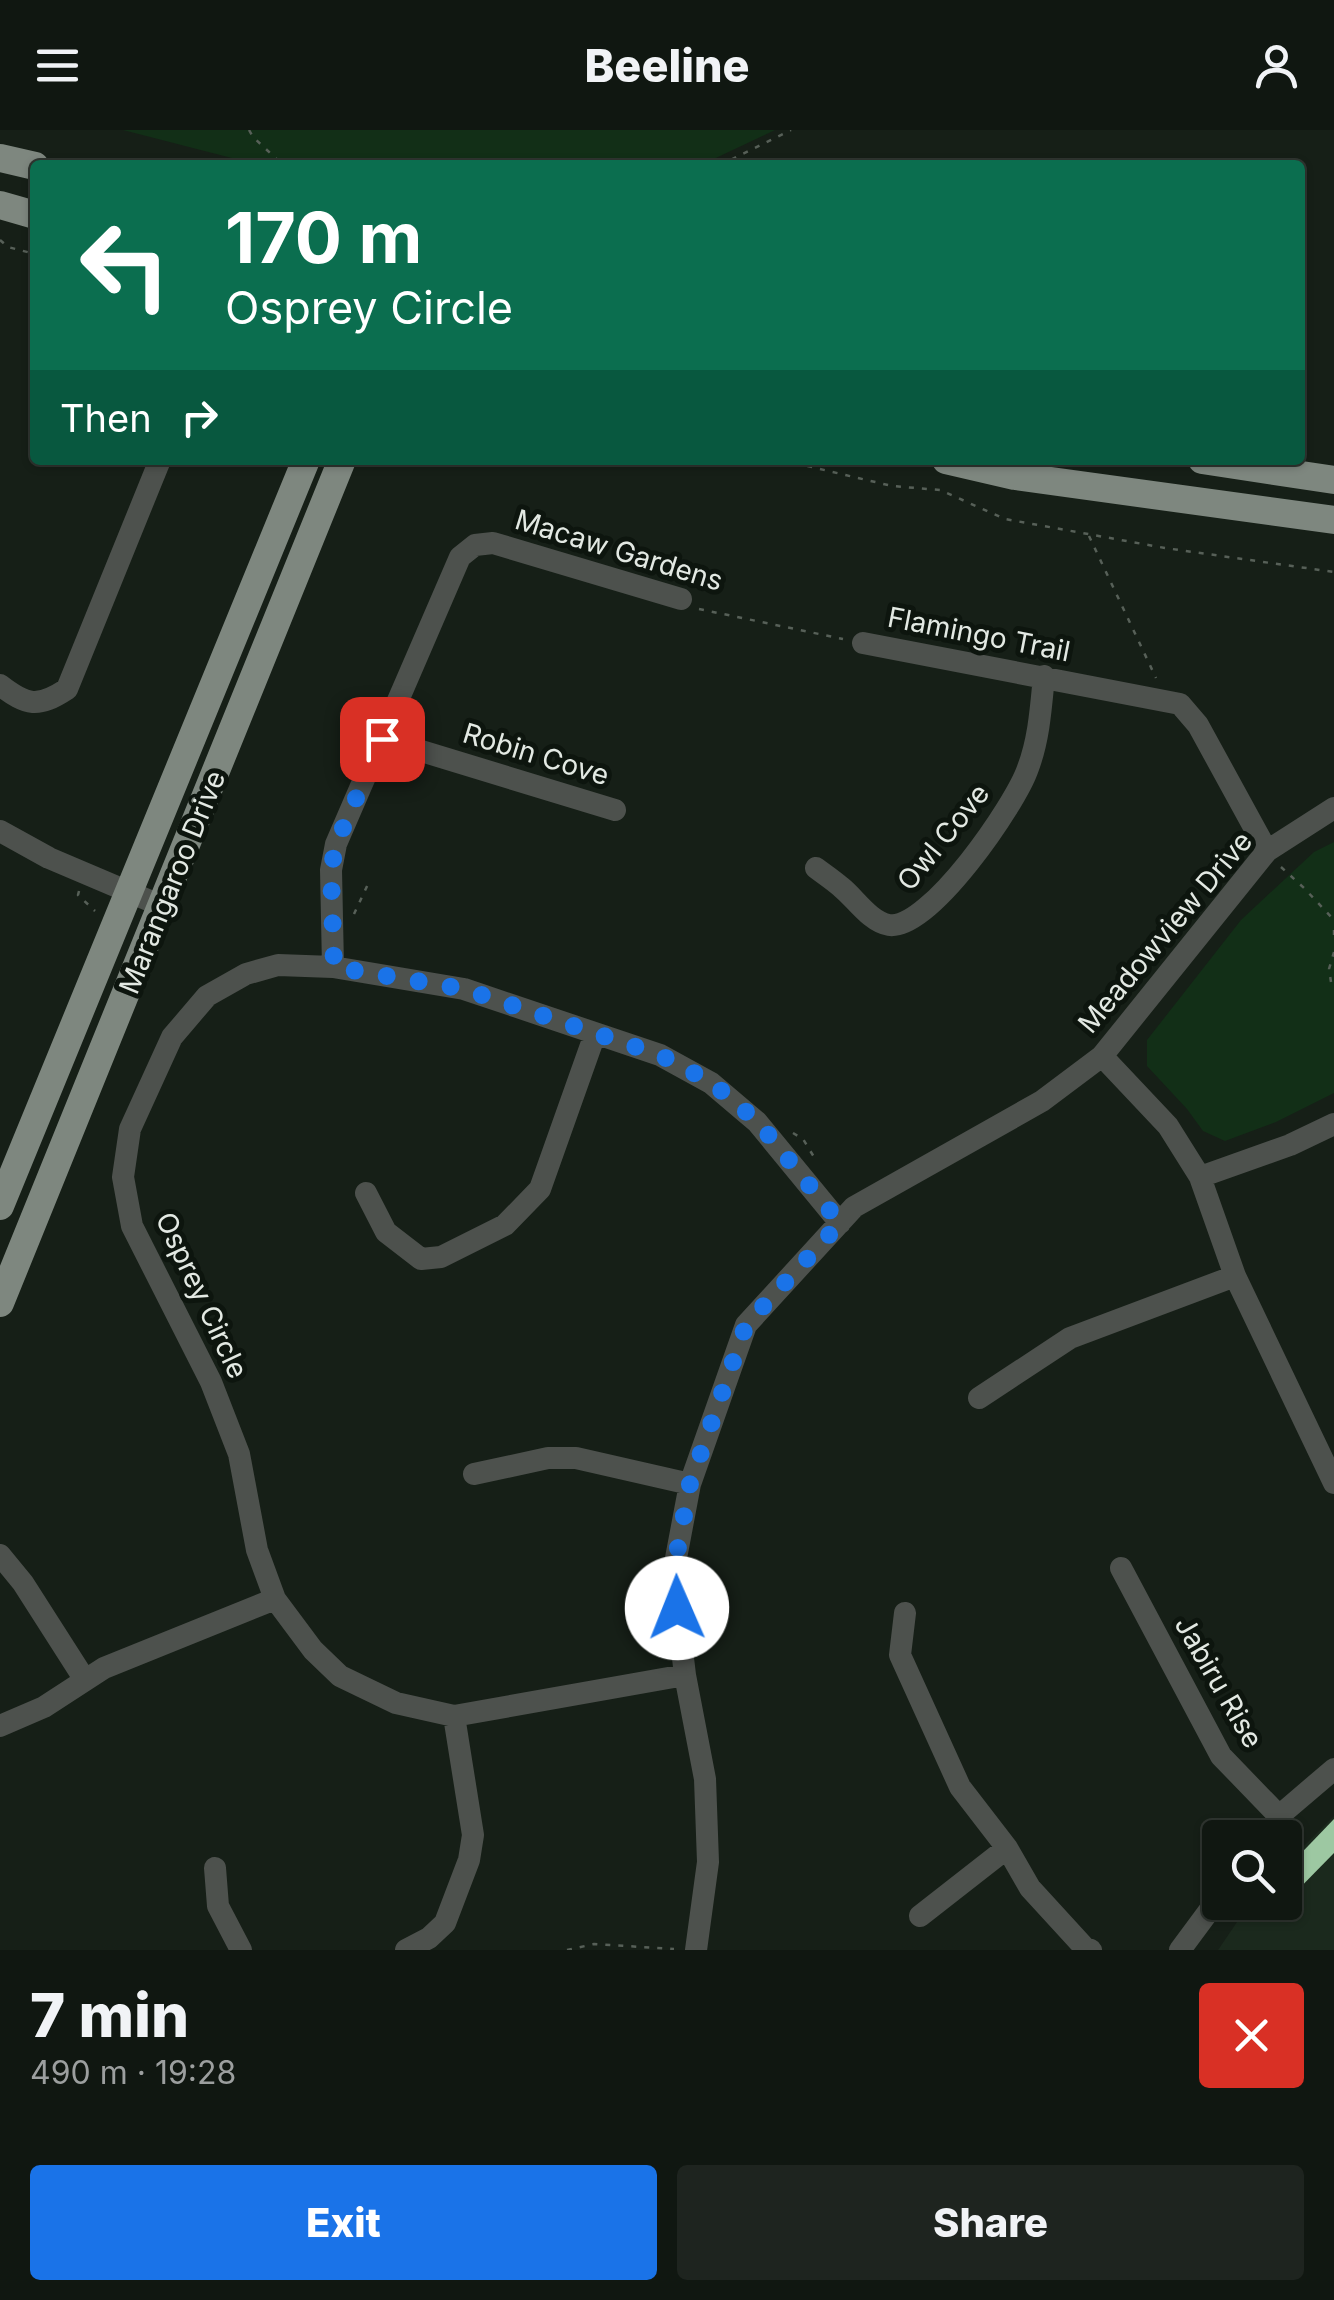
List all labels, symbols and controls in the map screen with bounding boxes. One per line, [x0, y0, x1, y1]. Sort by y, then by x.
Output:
icon: menu [30, 38, 85, 93]
text: Beeline [584, 38, 750, 93]
icon: person [1249, 38, 1304, 93]
text: 170 m [225, 195, 422, 280]
icon: left [60, 200, 190, 330]
text: Osprey Circle [225, 280, 513, 335]
icon: right [172, 390, 227, 445]
text: Then [60, 395, 152, 441]
street label: Macaw Gardens [511, 502, 727, 598]
street label: Flamingo Trail [885, 600, 1073, 668]
pin [340, 697, 425, 782]
icon: arrive [355, 712, 410, 767]
street label: Robin Cove [459, 716, 613, 792]
street label: Marangaroo Drive [112, 765, 232, 999]
street label: Owl Cove [890, 777, 996, 897]
street label: Meadowview Drive [1071, 824, 1259, 1040]
street label: Osprey Circle [149, 1207, 255, 1383]
position arrow [625, 1556, 729, 1660]
street label: Jabiru Rise [1168, 1610, 1270, 1754]
map controls [1202, 1820, 1302, 1920]
button: search [1202, 1820, 1302, 1920]
text: 7 min [30, 1979, 189, 2051]
button: close [1199, 1983, 1304, 2088]
text: 490 m · 19:28 [30, 2053, 236, 2092]
button: Exit [30, 2165, 657, 2280]
button: Share [677, 2165, 1304, 2280]

